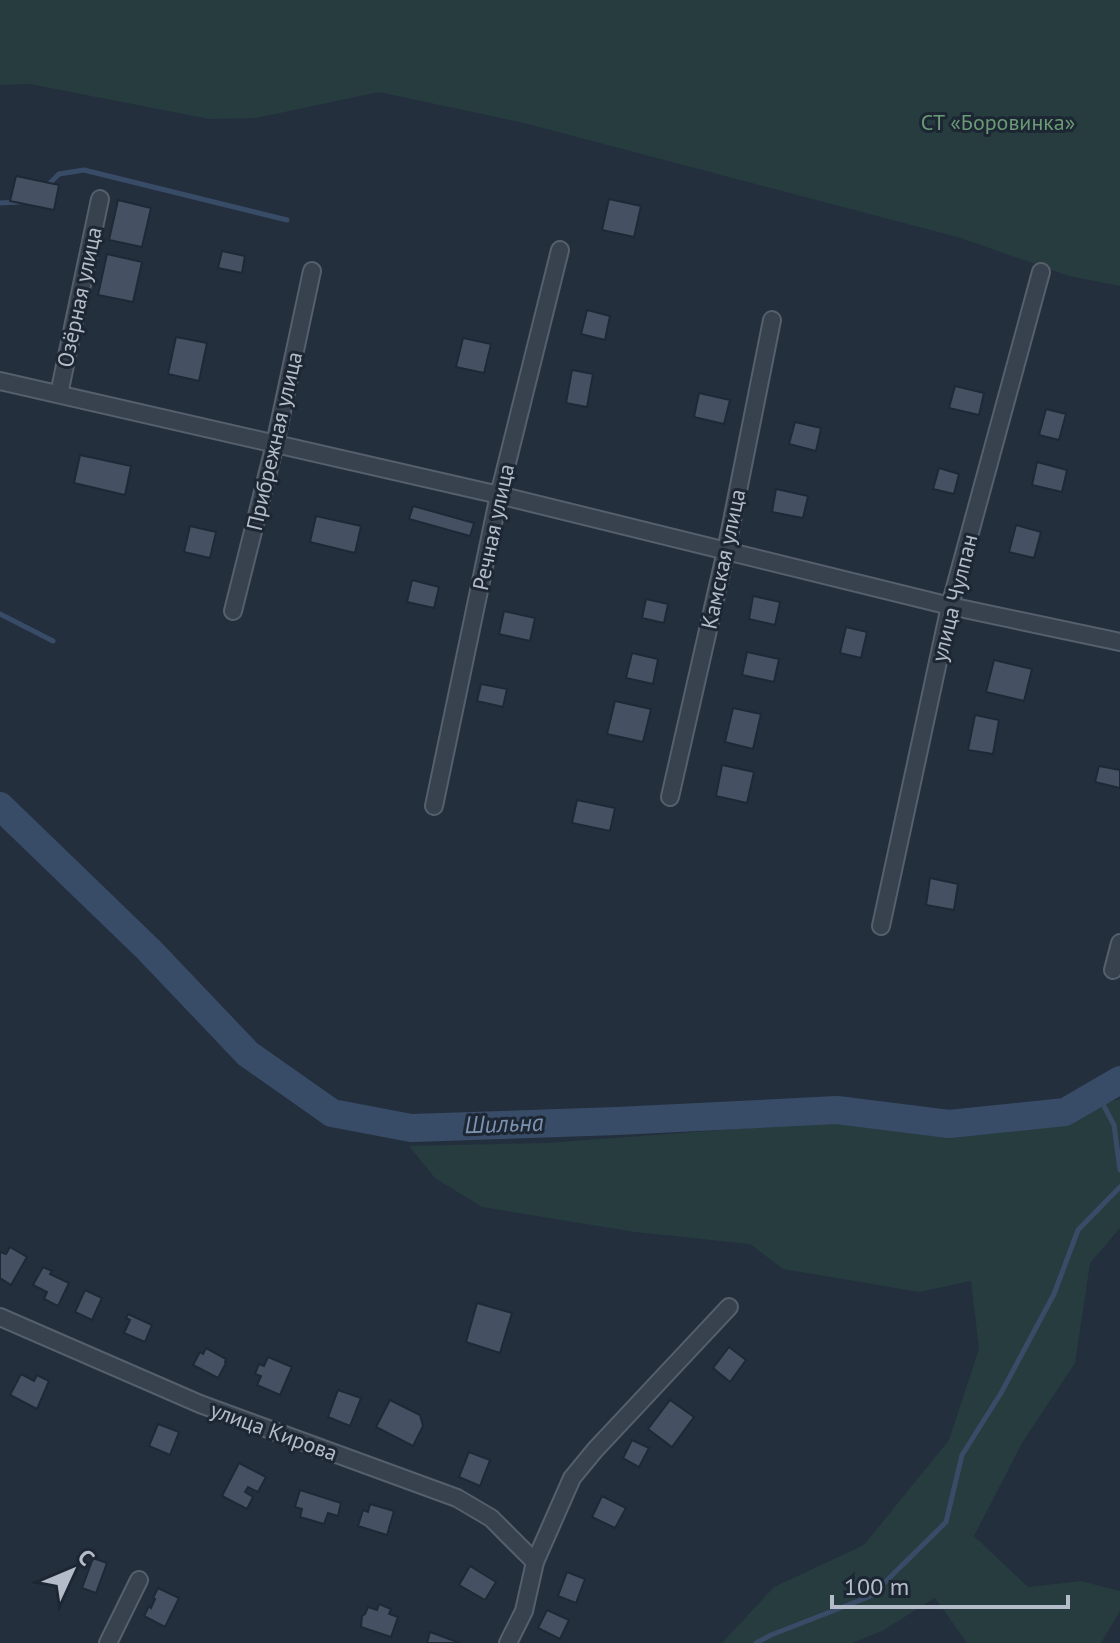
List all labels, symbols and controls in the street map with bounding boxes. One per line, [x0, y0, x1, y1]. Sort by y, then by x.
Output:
park label: СТ «Боровинка» [921, 108, 1075, 136]
street label: Озёрная улица [50, 224, 108, 370]
street label: Прибрежная улица [240, 349, 308, 533]
street label: Речная улица [466, 461, 520, 593]
street label: Камская улица [695, 487, 751, 631]
street label: улица Чулпан [925, 531, 983, 665]
water label: Шильна [464, 1107, 544, 1140]
street label: улица Кирова [207, 1395, 341, 1467]
north arrow [32, 1531, 112, 1611]
text: С [72, 1543, 101, 1571]
scale bar [832, 1559, 1068, 1609]
text: 100 m [844, 1571, 909, 1602]

